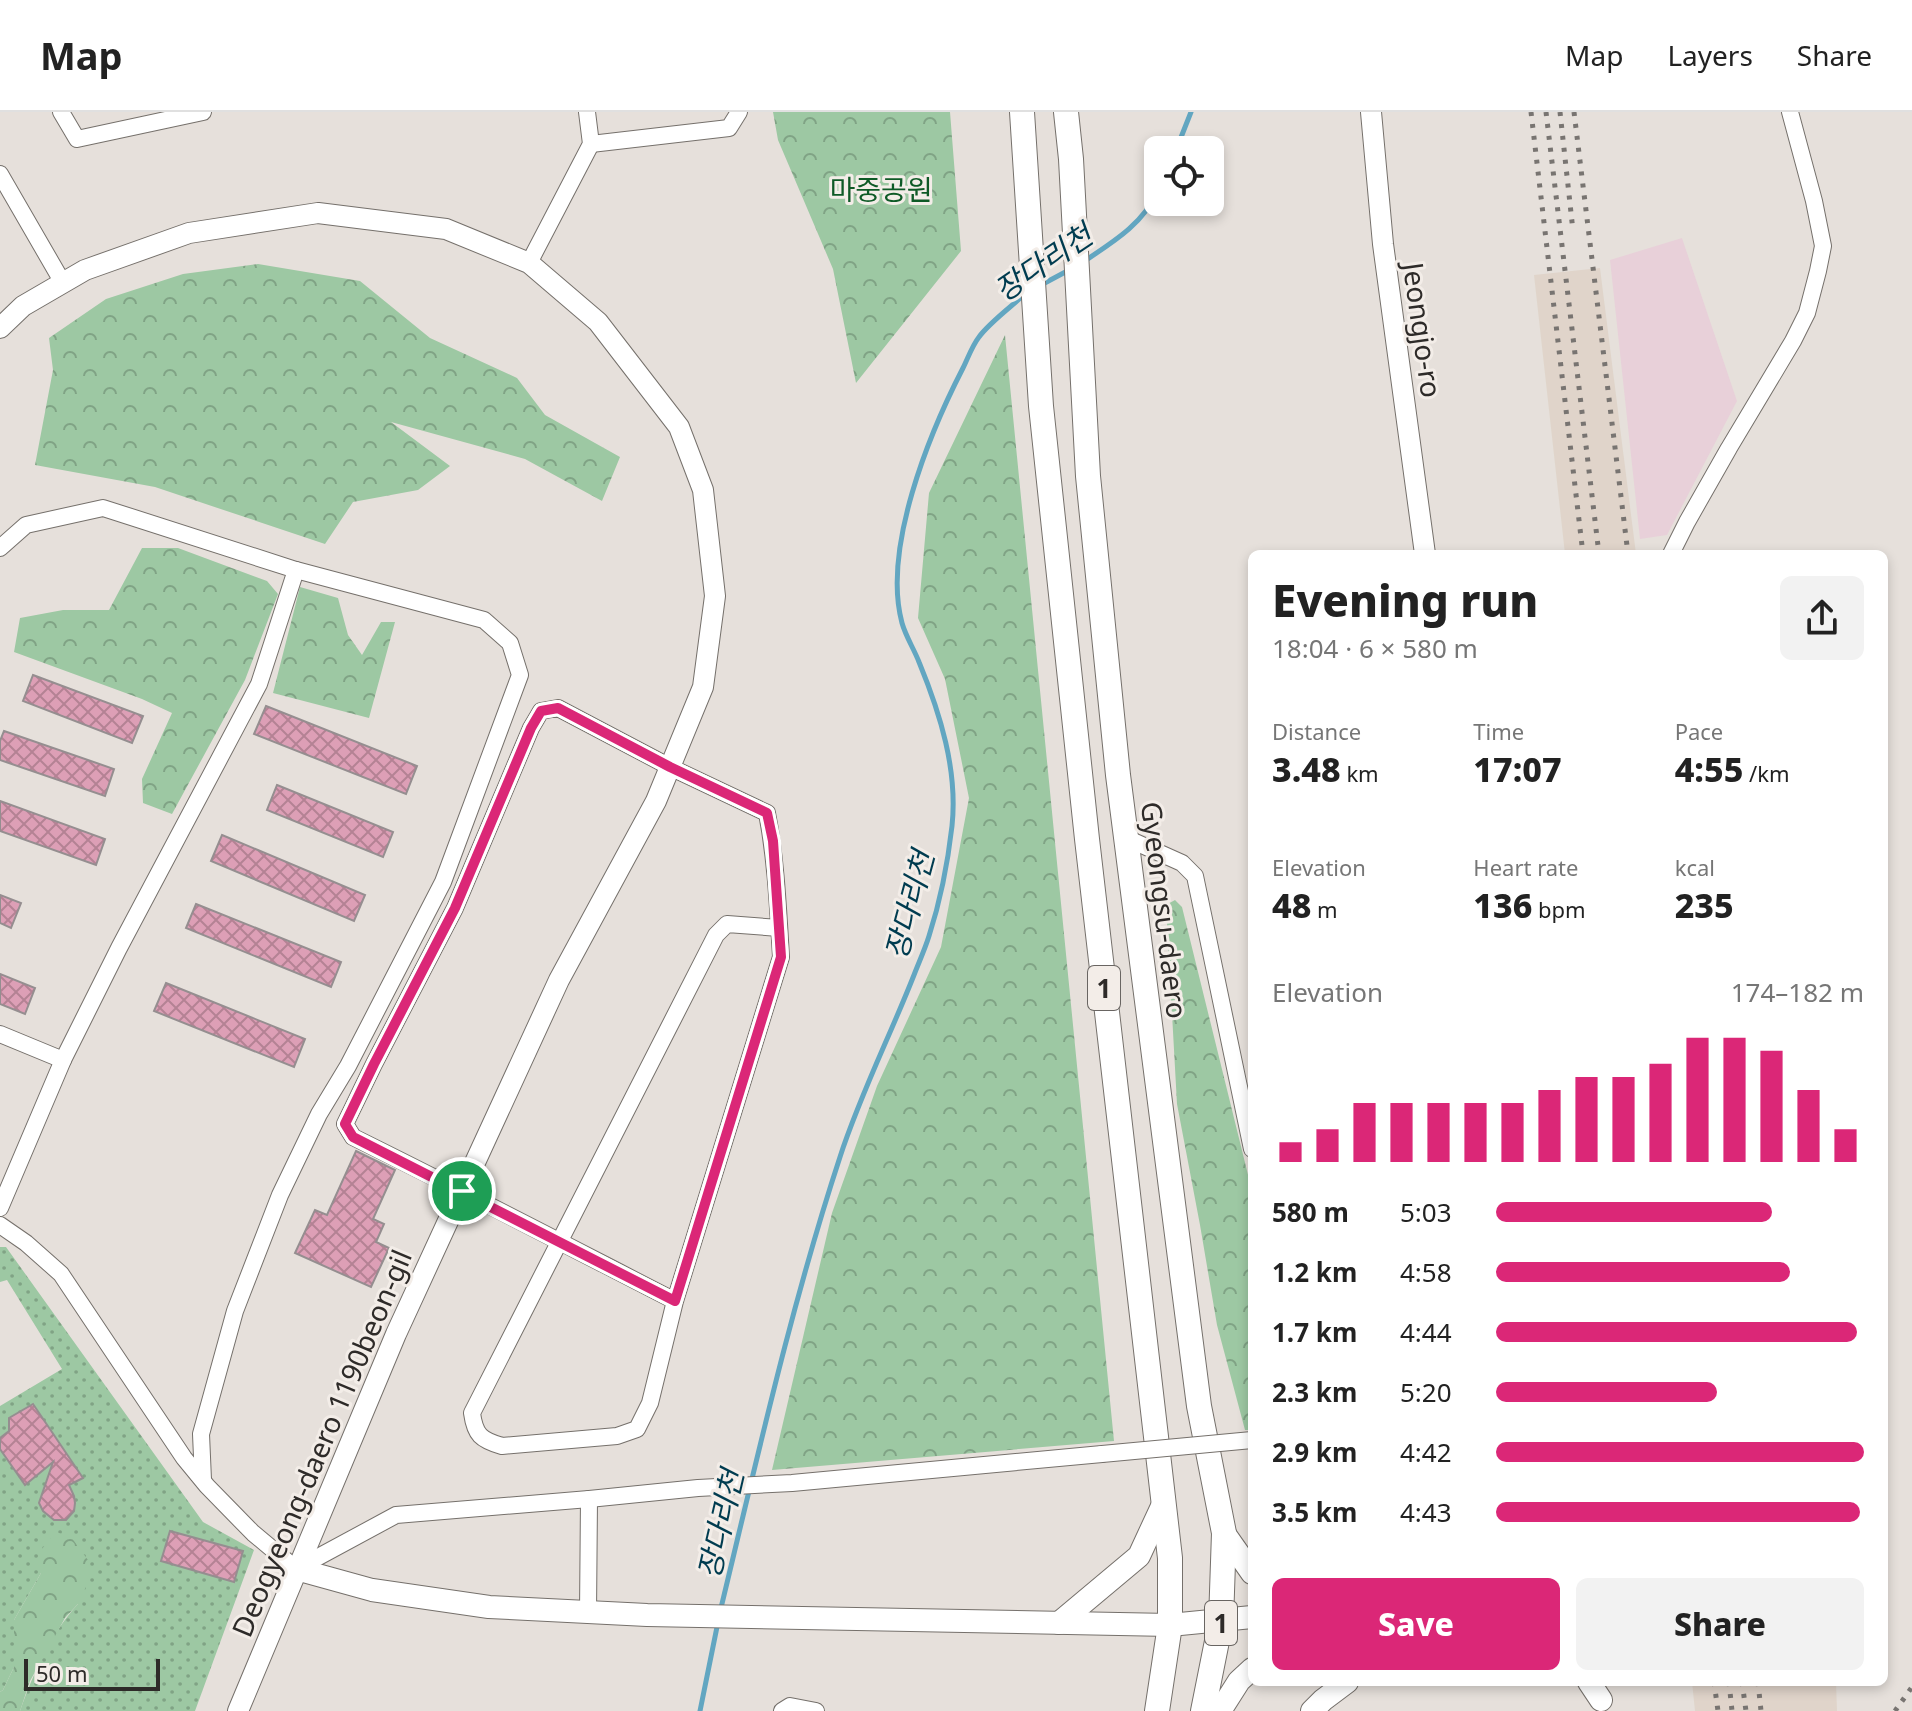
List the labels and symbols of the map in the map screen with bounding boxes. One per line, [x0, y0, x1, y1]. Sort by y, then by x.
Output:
park label: 마중공원 [829, 170, 933, 208]
water label: 장다리천 [986, 212, 1103, 310]
street label: Jeongjo-ro [1394, 257, 1451, 400]
street label: Gyeongsu-daero [1133, 799, 1197, 1021]
water label: 장다리천 [875, 843, 944, 964]
road number: 1 [1088, 966, 1120, 1010]
pin [428, 1157, 496, 1225]
street label: Deogyeong-daero 1190beon-gil [222, 1244, 420, 1642]
water label: 장다리천 [688, 1462, 753, 1582]
road number: 1 [1205, 1601, 1237, 1645]
scale bar [24, 1655, 160, 1691]

